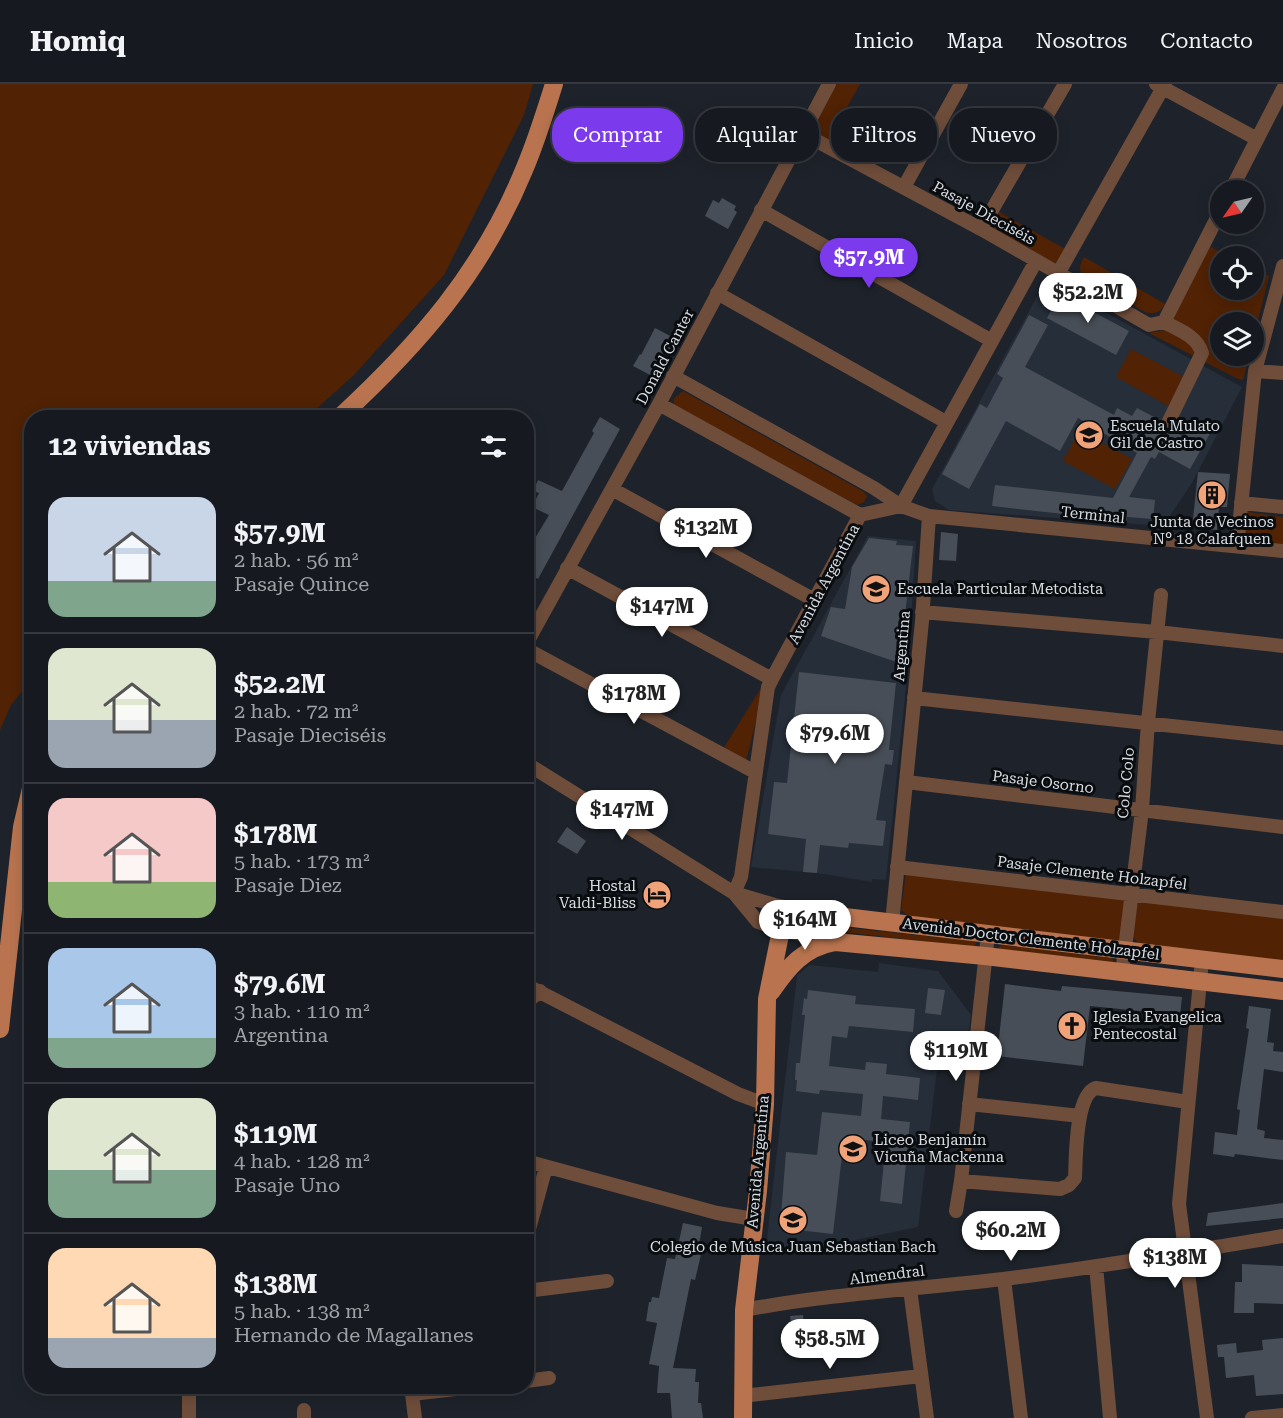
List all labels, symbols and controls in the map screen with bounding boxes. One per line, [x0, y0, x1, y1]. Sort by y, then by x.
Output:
text: Homiq [30, 25, 126, 58]
text: Inicio [854, 29, 914, 53]
text: Mapa [947, 29, 1003, 53]
text: Nosotros [1036, 29, 1127, 53]
text: Contacto [1160, 29, 1253, 53]
chip: Comprar [552, 108, 683, 162]
chip: Alquilar [695, 108, 819, 162]
chip: Filtros [831, 108, 937, 162]
chip: Nuevo [949, 108, 1057, 162]
street label: Pasaje Dieciséis [930, 177, 1038, 249]
north arrow [1210, 180, 1264, 234]
map controls [1210, 180, 1264, 366]
pin: $57.9M [820, 238, 918, 289]
text: $57.9M [834, 245, 904, 269]
button: locate [1210, 246, 1264, 300]
pin: $52.2M [1039, 273, 1137, 324]
text: $52.2M [1053, 280, 1123, 304]
street label: Donald Canter [632, 306, 698, 408]
button: layers [1210, 312, 1264, 366]
place label: Escuela Mulato Gil de Castro [1110, 417, 1220, 452]
school or university icon: Escuela Mulato Gil de Castro [1073, 419, 1105, 451]
icon: filters [477, 430, 510, 463]
text: 12 viviendas [48, 431, 211, 461]
building icon: Junta de Vecinos N° 18 Calafquen [1196, 479, 1228, 511]
street label: Terminal [1060, 503, 1126, 527]
pin: $132M [664, 508, 748, 559]
place label: Junta de Vecinos N° 18 Calafquen [1150, 513, 1274, 548]
text: $132M [674, 515, 738, 539]
text: $57.9M [234, 518, 326, 548]
icon: home [96, 521, 168, 593]
street label: Avenida Argentina [785, 521, 863, 647]
text: 2 hab. · 56 m² [234, 548, 358, 572]
text: Pasaje Quince [234, 572, 369, 596]
school or university icon: Escuela Particular Metodista [860, 573, 892, 605]
place label: Escuela Particular Metodista [897, 580, 1103, 598]
pin: $147M [620, 587, 704, 638]
text: $147M [630, 594, 694, 618]
street label: Argentina [890, 610, 914, 682]
text: $52.2M [234, 669, 326, 699]
icon: home [96, 672, 168, 744]
pin: $178M [592, 674, 676, 725]
text: $178M [602, 681, 666, 705]
text: 2 hab. · 72 m² [234, 699, 358, 723]
pin: $79.6M [786, 714, 884, 765]
text: $79.6M [800, 721, 870, 745]
text: Pasaje Dieciséis [234, 723, 386, 747]
street label: Colo Colo [1114, 747, 1138, 819]
street label: Pasaje Osorno [991, 767, 1095, 797]
pin: $147M [580, 790, 664, 841]
text: $147M [590, 797, 654, 821]
text: $178M [234, 819, 317, 849]
icon: home [96, 822, 168, 894]
text: 5 hab. · 173 m² [234, 849, 370, 873]
street label: Pasaje Clemente Holzapfel [996, 852, 1188, 894]
text: Pasaje Diez [234, 873, 342, 897]
place label: Hostal Valdi-Bliss [559, 877, 636, 912]
hotel icon: Hostal Valdi-Bliss [641, 879, 673, 911]
pin: $164M [763, 900, 847, 951]
text: $164M [773, 907, 837, 931]
street label: Avenida Doctor Clemente Holzapfel [901, 914, 1161, 964]
text: $79.6M [234, 969, 326, 999]
icon: home [96, 972, 168, 1044]
text: 3 hab. · 110 m² [234, 999, 370, 1023]
place label: Iglesia Evangelica Pentecostal [1093, 1008, 1222, 1043]
church icon: Iglesia Evangelica Pentecostal [1056, 1010, 1088, 1042]
text: Argentina [234, 1023, 328, 1047]
pin: $119M [914, 1031, 998, 1082]
text: $119M [924, 1038, 988, 1062]
street label: Avenida Argentina [743, 1095, 773, 1229]
text: $119M [234, 1119, 317, 1149]
icon: home [96, 1122, 168, 1194]
place label: Liceo Benjamín Vicuña Mackenna [874, 1131, 1004, 1166]
school or university icon: Liceo Benjamín Vicuña Mackenna [837, 1133, 869, 1165]
text: 4 hab. · 128 m² [234, 1149, 370, 1173]
text: Pasaje Uno [234, 1173, 340, 1197]
school or university icon: Colegio de Música Juan Sebastian Bach [777, 1204, 809, 1236]
pin: $60.2M [962, 1211, 1060, 1262]
text: $60.2M [976, 1218, 1046, 1242]
place label: Colegio de Música Juan Sebastian Bach [650, 1238, 936, 1256]
pin: $138M [1133, 1238, 1217, 1289]
text: $138M [1143, 1245, 1207, 1269]
street label: Almendral [849, 1261, 926, 1289]
text: $138M [234, 1269, 317, 1299]
icon: home [96, 1272, 168, 1344]
text: 5 hab. · 138 m² [234, 1299, 370, 1323]
pin: $58.5M [781, 1319, 879, 1370]
text: Hernando de Magallanes [234, 1323, 474, 1347]
text: $58.5M [795, 1326, 865, 1350]

